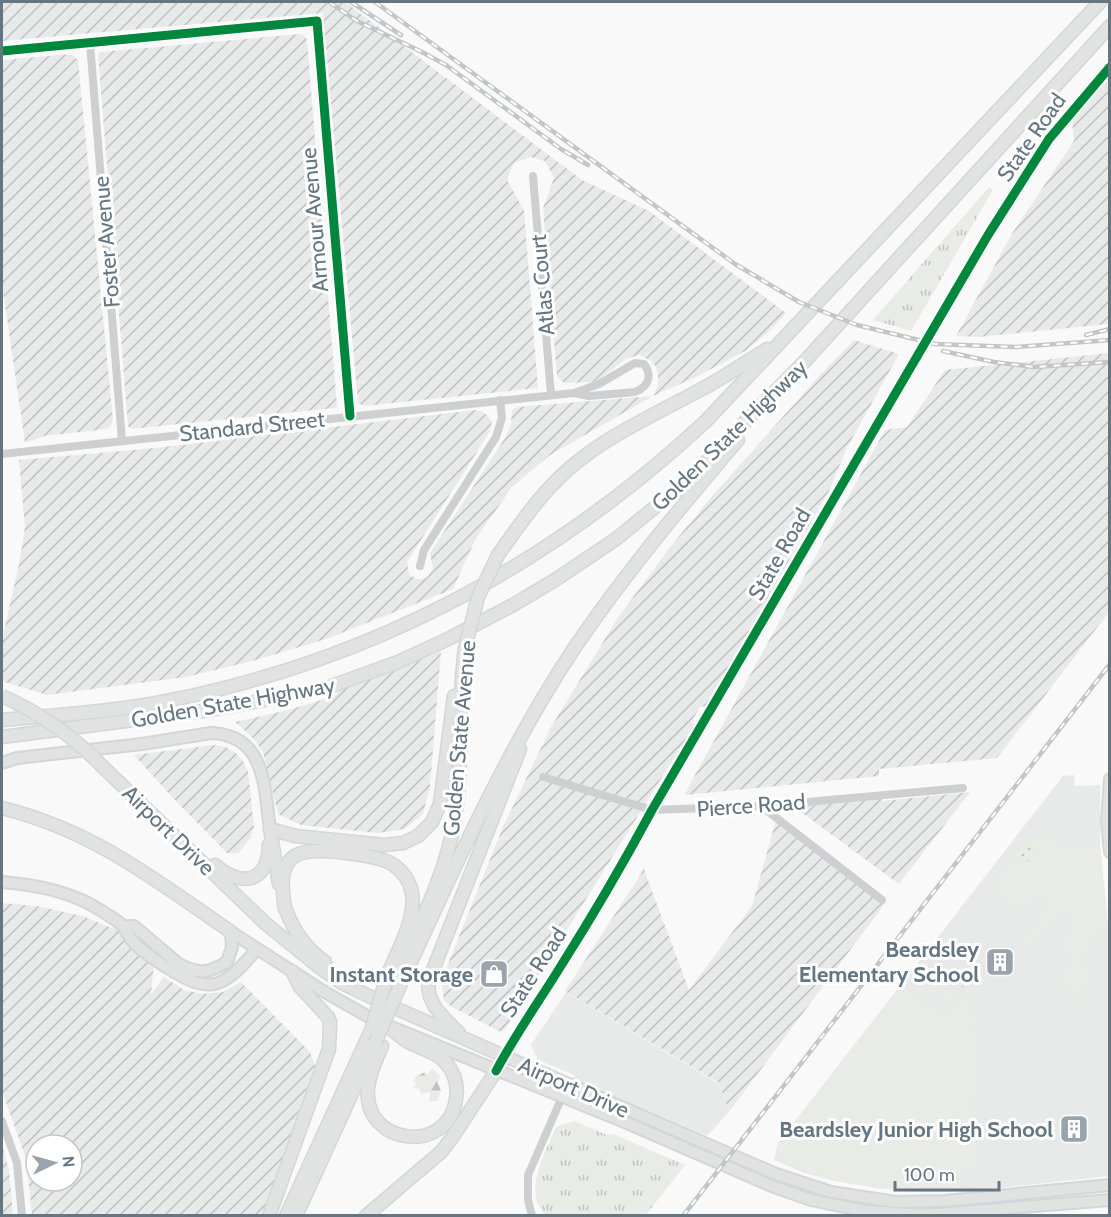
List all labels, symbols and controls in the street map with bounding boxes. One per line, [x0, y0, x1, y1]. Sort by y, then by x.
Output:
street label: State Road [991, 88, 1072, 187]
street label: Armour Avenue [295, 147, 334, 293]
street label: Foster Avenue [87, 175, 126, 309]
street label: Atlas Court [525, 233, 560, 337]
street label: Golden State Highway [646, 354, 813, 517]
street label: Standard Street [178, 405, 327, 448]
street label: State Road [742, 504, 817, 605]
street label: Golden State Avenue [438, 639, 481, 837]
street label: Golden State Highway [129, 671, 337, 734]
street label: Airport Drive [117, 780, 221, 881]
street label: Pierce Road [696, 788, 806, 823]
street label: State Road [494, 922, 572, 1022]
place label: Beardsley Elementary School [799, 936, 979, 988]
building icon: Beardsley Elementary School [984, 946, 1016, 978]
shop icon: Instant Storage [478, 958, 510, 990]
place label: Instant Storage [330, 961, 473, 988]
street label: Airport Drive [514, 1051, 633, 1124]
building icon: Beardsley Junior High School [1058, 1113, 1090, 1145]
place label: Beardsley Junior High School [779, 1116, 1053, 1143]
north arrow [24, 1133, 84, 1193]
scale bar [895, 1154, 998, 1192]
text: N [58, 1155, 78, 1168]
text: 100 m [904, 1164, 955, 1186]

